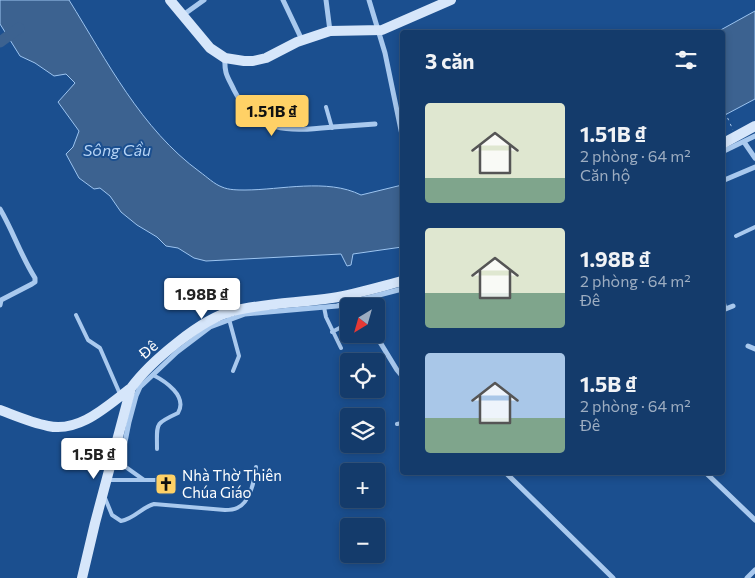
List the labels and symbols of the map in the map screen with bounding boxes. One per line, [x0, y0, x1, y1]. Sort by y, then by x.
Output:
pin: 1.51B ₫ [226, 94, 318, 137]
water label: Sông Cầu [83, 140, 151, 159]
pin: 1.98B ₫ [156, 278, 248, 320]
north arrow [340, 298, 385, 342]
street label: Đê [134, 336, 161, 363]
pin: 1.5B ₫ [53, 438, 135, 480]
place label: Nhà Thờ Thiên Chúa Giáo [182, 466, 282, 501]
church icon: Nhà Thờ Thiên Chúa Giáo [154, 472, 178, 496]

